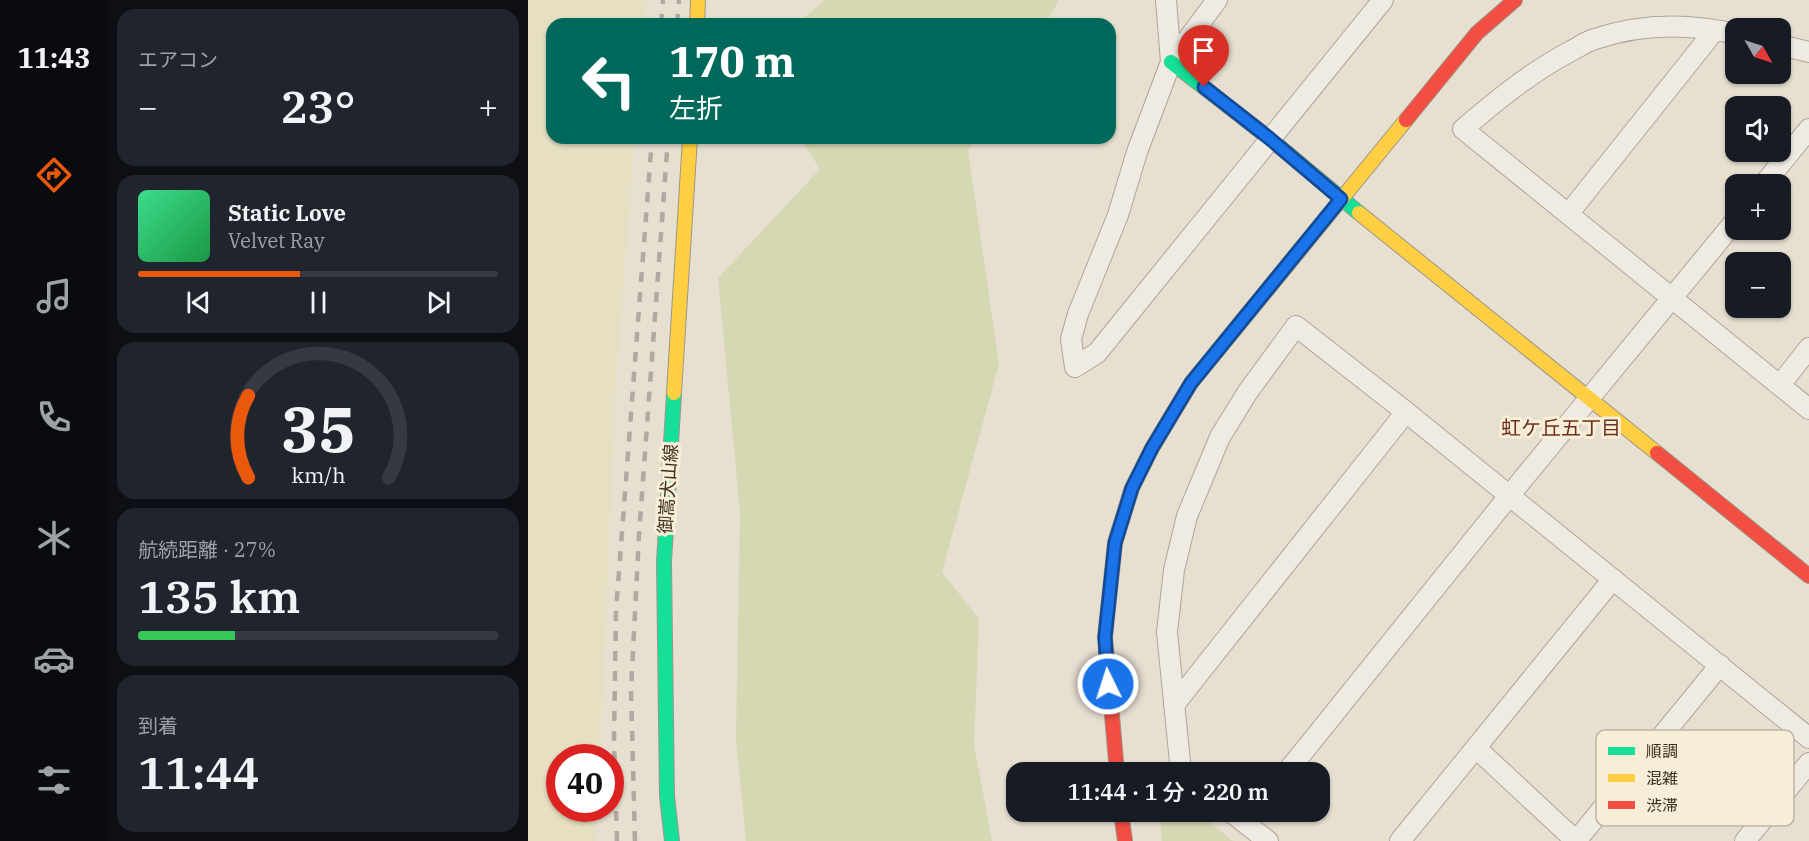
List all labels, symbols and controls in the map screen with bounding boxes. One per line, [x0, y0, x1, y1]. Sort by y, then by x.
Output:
north arrow [1725, 18, 1791, 84]
map controls [1725, 18, 1791, 318]
pin [1178, 25, 1229, 87]
text: 170 m [669, 34, 795, 89]
icon: arrive [1187, 34, 1220, 67]
text: 11:43 [18, 40, 90, 75]
icon: left [570, 42, 648, 120]
text: エアコン [138, 46, 218, 73]
text: 23° [280, 77, 356, 135]
text: − [138, 85, 158, 128]
text: + [478, 85, 498, 128]
text: 左折 [669, 90, 723, 125]
button: sound [1725, 96, 1791, 162]
icon: directions [33, 154, 75, 196]
button: + [1725, 174, 1791, 240]
text: Static Love [228, 198, 346, 227]
text: Velvet Ray [228, 227, 325, 254]
button: − [1725, 252, 1791, 318]
icon: music [33, 275, 75, 317]
icon: previous [182, 286, 215, 319]
icon: pause [302, 286, 335, 319]
icon: next [422, 286, 455, 319]
text: 35 [281, 388, 355, 469]
icon: phone [33, 396, 75, 438]
district label: 虹ケ丘五丁目 [1501, 414, 1621, 441]
street label: 御嵩犬山線 [653, 443, 683, 535]
text: km/h [291, 461, 345, 489]
icon: climate [33, 517, 75, 559]
text: 航続距離 · 27% [138, 536, 276, 563]
text: 135 km [138, 567, 300, 625]
icon: car [33, 638, 75, 680]
position arrow [1076, 652, 1140, 716]
text: 到着 [138, 712, 178, 739]
legend [1596, 730, 1794, 826]
text: 順調 [1646, 741, 1678, 761]
text: 11:44 [138, 743, 259, 801]
speed limit sign: 40 [546, 744, 624, 822]
icon: filters [33, 759, 75, 801]
text: 混雑 [1646, 768, 1678, 788]
text: 11:44 · 1 分 · 220 m [1067, 777, 1269, 806]
text: 渋滞 [1646, 795, 1678, 815]

